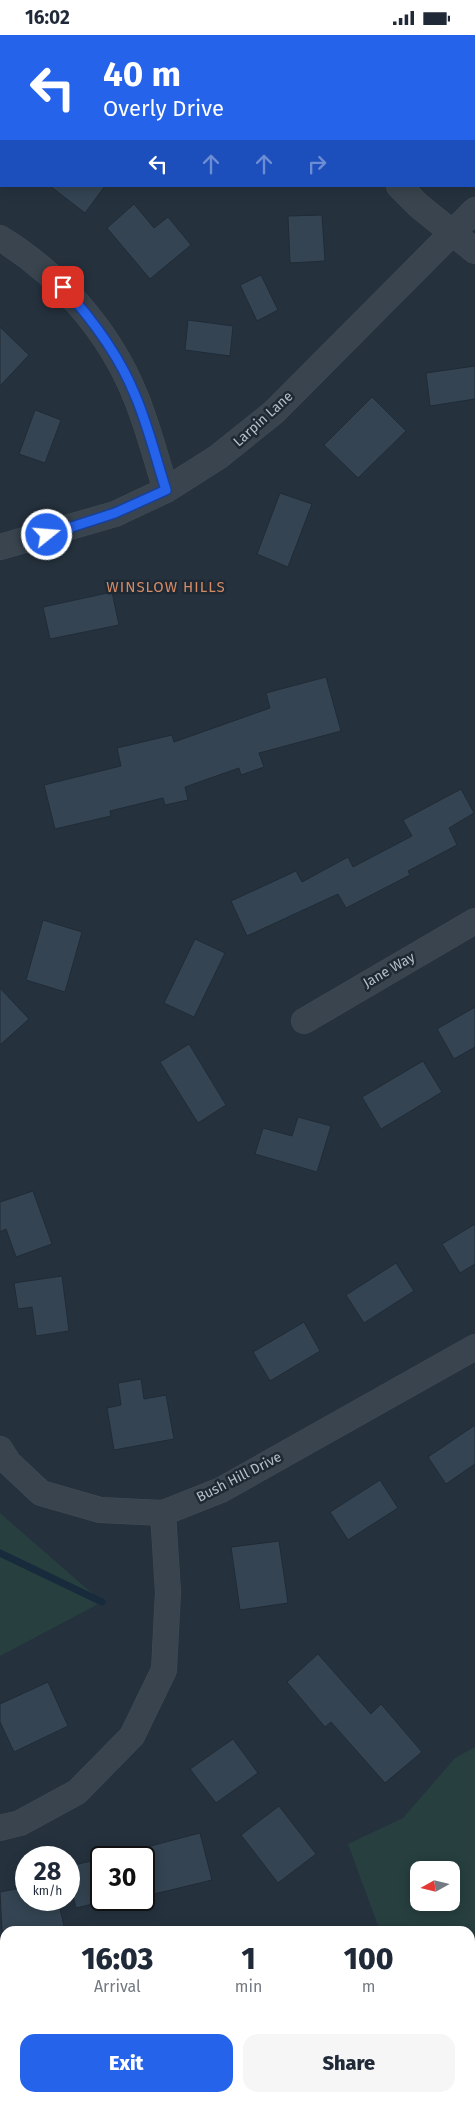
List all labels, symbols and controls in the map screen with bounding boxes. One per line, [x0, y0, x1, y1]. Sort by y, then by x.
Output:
text: 16:02 [25, 6, 70, 29]
text: 40 m [103, 53, 181, 95]
icon: left [20, 55, 85, 120]
text: Overly Drive [103, 95, 224, 122]
icon: left [144, 150, 172, 178]
icon: ahead [197, 150, 225, 178]
icon: ahead [250, 150, 278, 178]
icon: right [303, 150, 331, 178]
pin [42, 266, 84, 308]
icon: arrive [49, 273, 77, 301]
street label: Larpin Lane [230, 388, 296, 450]
position arrow [20, 508, 72, 560]
district label: WINSLOW HILLS [106, 578, 226, 596]
street label: Jane Way [360, 948, 418, 992]
street label: Bush Hill Drive [194, 1448, 284, 1506]
speed limit sign: 30 [90, 1846, 155, 1911]
text: 28 [34, 1857, 61, 1887]
north arrow [410, 1861, 460, 1911]
map controls [410, 1861, 460, 1911]
text: km/h [33, 1884, 62, 1898]
text: 16:03 [81, 1941, 153, 1977]
text: 1 [241, 1941, 256, 1977]
text: 100 [344, 1941, 394, 1977]
text: Arrival [94, 1977, 141, 1996]
text: min [235, 1977, 262, 1996]
text: m [362, 1977, 376, 1996]
button: Exit [20, 2034, 233, 2092]
button: Share [243, 2034, 455, 2092]

